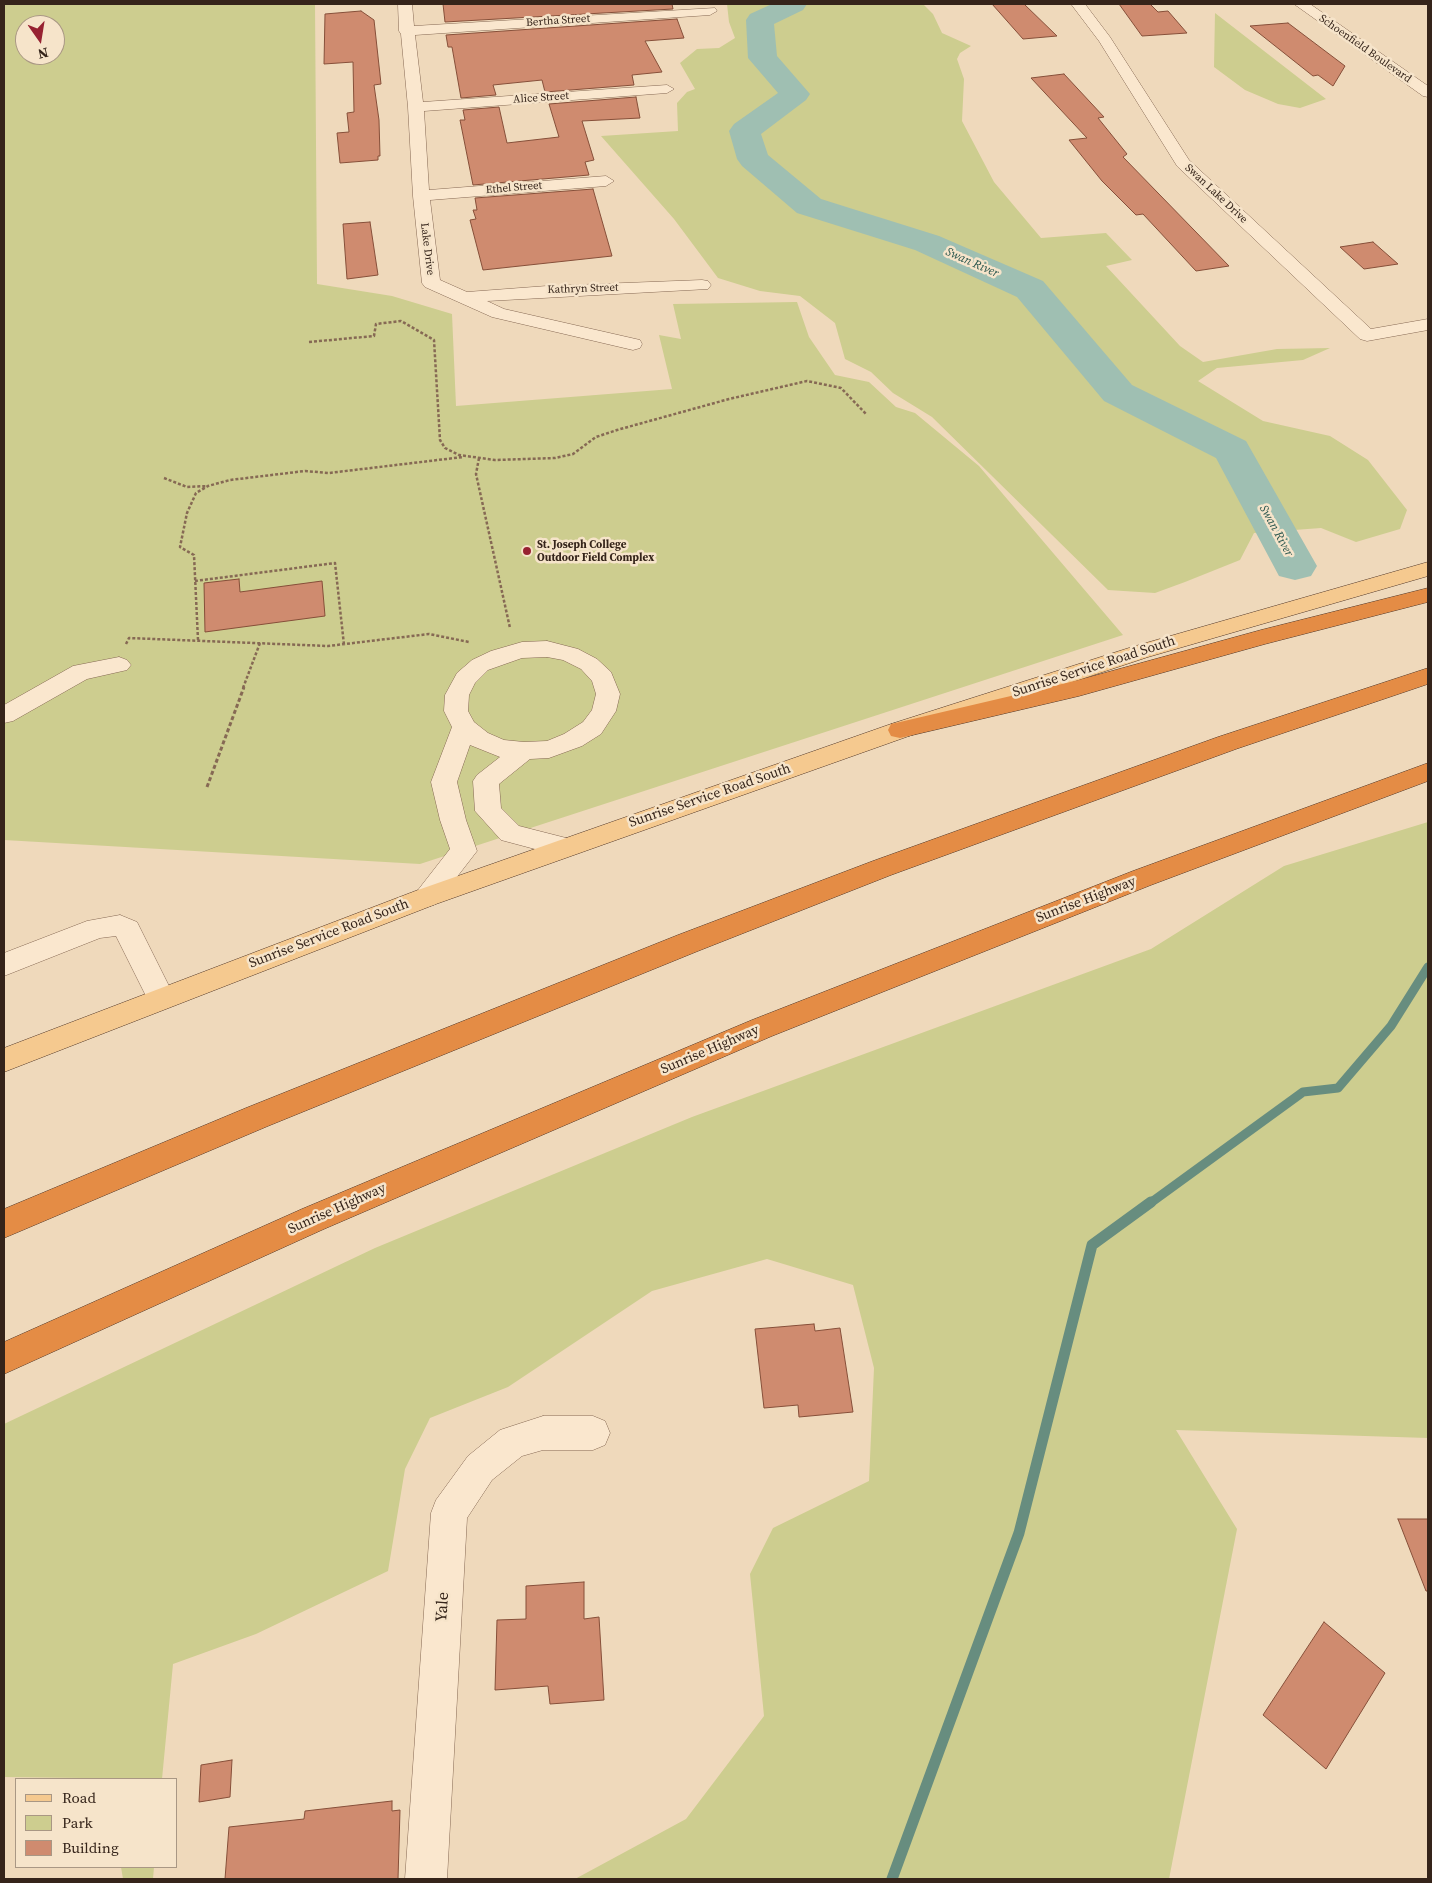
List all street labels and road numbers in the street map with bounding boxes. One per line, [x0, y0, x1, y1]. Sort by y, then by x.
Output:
street label: Bertha Street [526, 12, 590, 30]
street label: Schoenfield Boulevard [1316, 12, 1414, 86]
street label: Alice Street [513, 89, 569, 107]
street label: Swan Lake Drive [1182, 162, 1250, 226]
street label: Ethel Street [485, 179, 543, 197]
street label: Lake Drive [417, 222, 437, 276]
street label: Kathryn Street [547, 281, 619, 297]
street label: Sunrise Service Road South [1011, 633, 1177, 701]
street label: Sunrise Service Road South [627, 760, 793, 832]
street label: Sunrise Highway [1034, 873, 1138, 927]
street label: Sunrise Service Road South [247, 896, 411, 972]
street label: Sunrise Highway [658, 1022, 762, 1078]
street label: Sunrise Highway [286, 1180, 388, 1238]
street label: Yale [432, 1591, 454, 1623]

